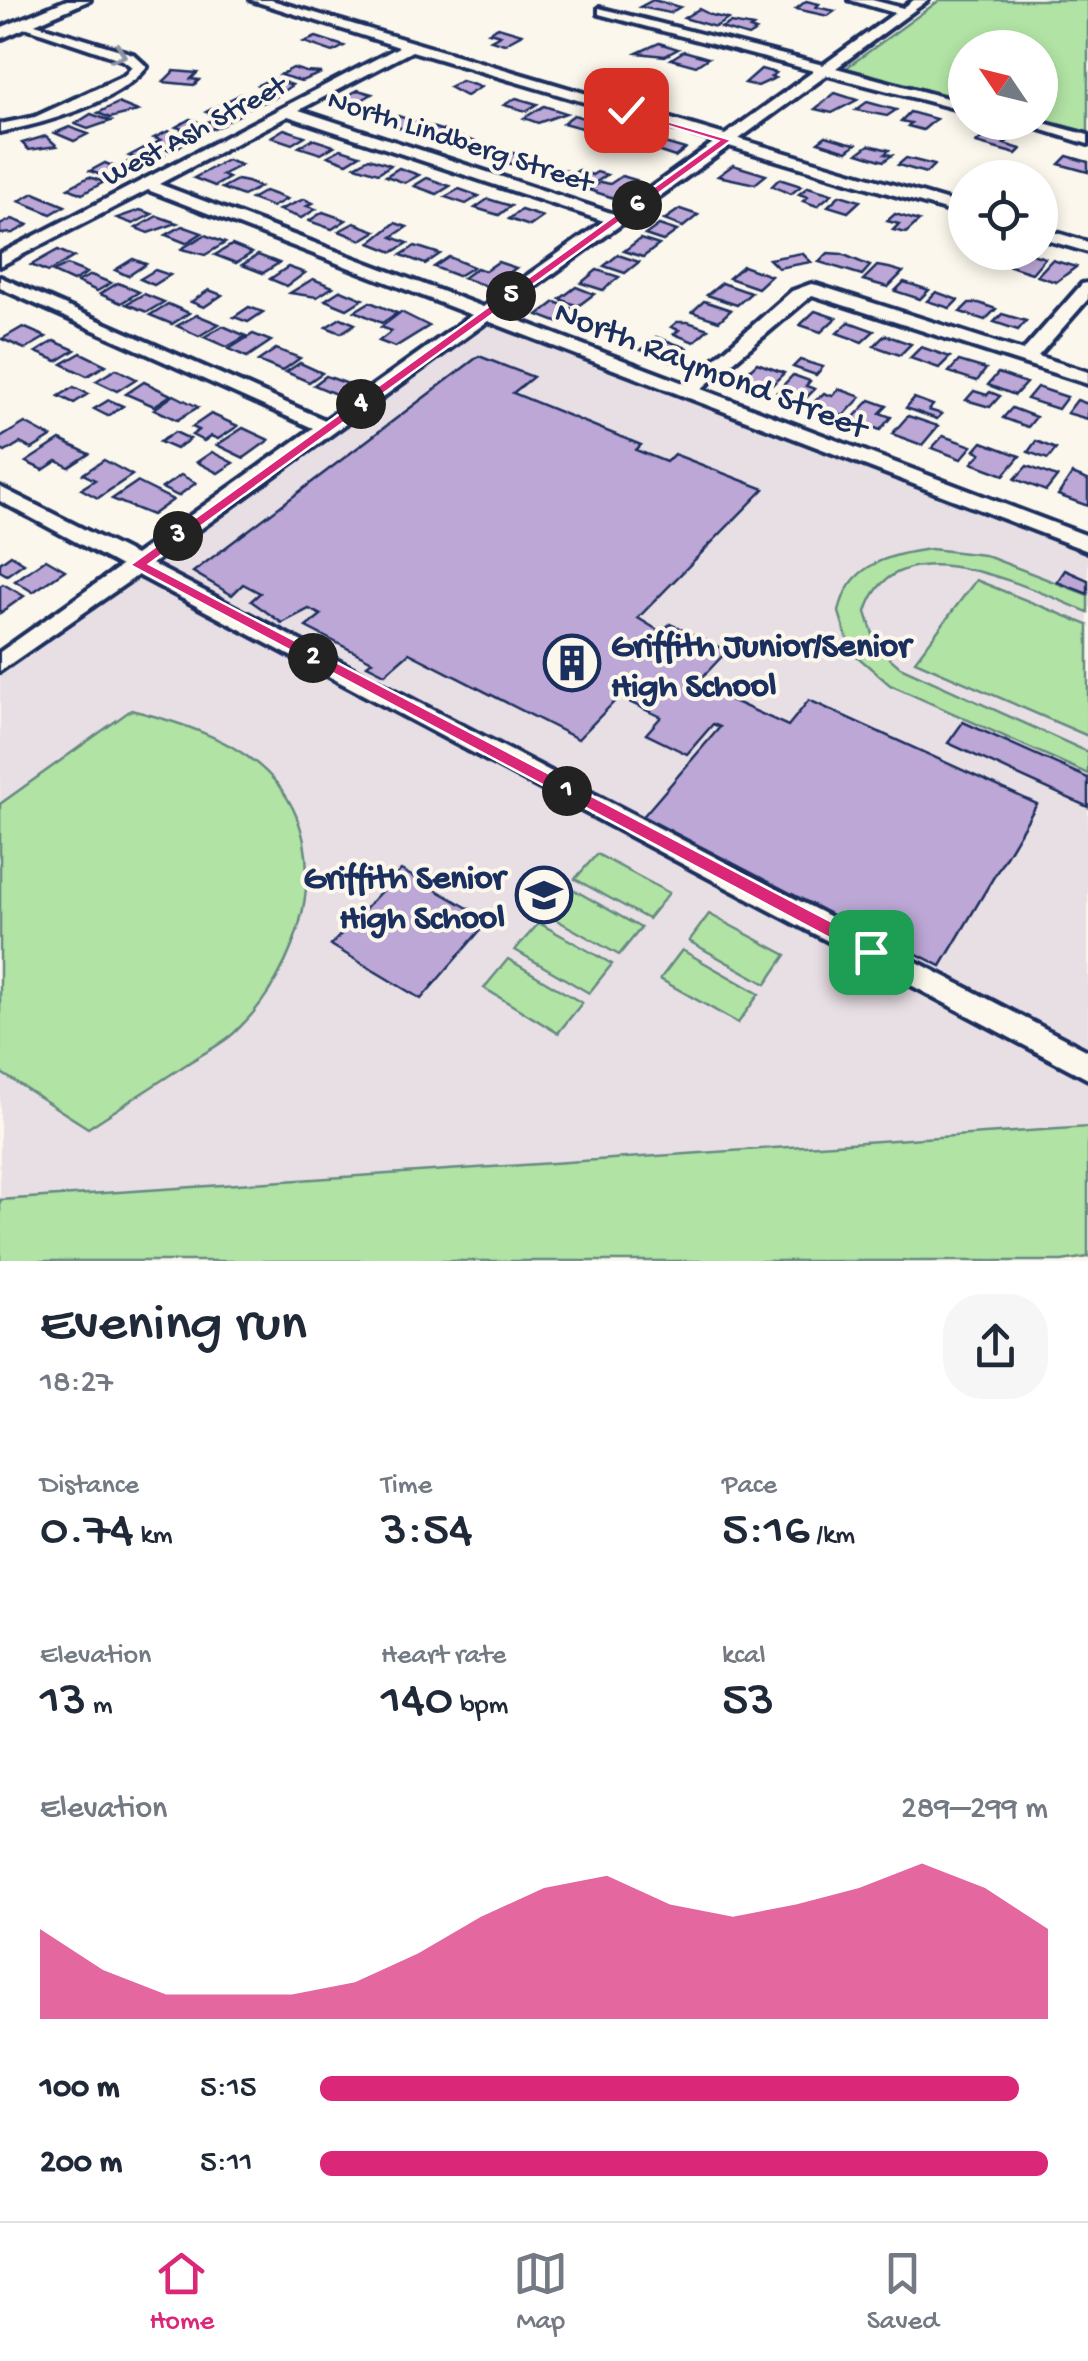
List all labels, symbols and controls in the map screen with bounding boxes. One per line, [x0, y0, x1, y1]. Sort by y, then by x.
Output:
north arrow [948, 30, 1058, 140]
map controls [948, 30, 1058, 270]
one-way arrow [109, 42, 127, 62]
pin [584, 68, 669, 153]
street label: West Ash Street [97, 69, 296, 196]
icon: check [599, 83, 654, 138]
street label: North Lindberg Street [323, 84, 599, 204]
button: locate [948, 160, 1058, 270]
pin: 6 [612, 180, 662, 230]
text: 6 [630, 188, 644, 221]
pin: 5 [486, 271, 536, 321]
text: 5 [504, 279, 518, 312]
street label: North Raymond Street [548, 294, 875, 452]
pin: 4 [336, 379, 386, 429]
text: 4 [354, 387, 368, 420]
pin: 3 [153, 511, 203, 561]
text: 3 [171, 519, 185, 552]
place label: Griffith Junior/Senior High School [611, 628, 914, 709]
pin: 2 [288, 633, 338, 683]
building icon: Griffith Junior/Senior High School [542, 633, 602, 693]
text: 2 [306, 641, 320, 674]
pin: 1 [542, 766, 592, 816]
text: 1 [561, 774, 573, 807]
place label: Griffith Senior High School [303, 860, 509, 941]
school or university icon: Griffith Senior High School [514, 865, 574, 925]
pin [829, 910, 914, 995]
icon: arrive [844, 925, 899, 980]
button: share [943, 1294, 1048, 1399]
text: Evening run [40, 1295, 307, 1359]
text: 18:27 [40, 1365, 113, 1403]
text: Distance [40, 1470, 139, 1503]
text: Time [381, 1470, 432, 1503]
text: Pace [722, 1470, 777, 1503]
text: 0.74 [40, 1503, 134, 1562]
text: 3:54 [381, 1503, 473, 1562]
text: 5:16 [722, 1503, 810, 1562]
text: km [134, 1520, 173, 1553]
text: /km [810, 1520, 855, 1553]
text: Elevation [40, 1640, 151, 1673]
text: Heart rate [381, 1640, 506, 1673]
text: kcal [722, 1640, 766, 1673]
text: 13 [40, 1673, 86, 1732]
text: 140 [381, 1673, 453, 1732]
text: 53 [722, 1673, 774, 1732]
text: m [86, 1690, 113, 1723]
text: bpm [453, 1690, 508, 1723]
text: Elevation [40, 1791, 167, 1829]
text: 289–299 m [901, 1791, 1048, 1829]
text: 100 m [40, 2070, 120, 2108]
text: 5:15 [200, 2070, 257, 2108]
text: 200 m [40, 2145, 122, 2183]
text: 5:11 [200, 2145, 253, 2183]
tab: Home [149, 2246, 214, 2339]
tab: Map [513, 2246, 568, 2339]
tab: Saved [867, 2246, 939, 2339]

